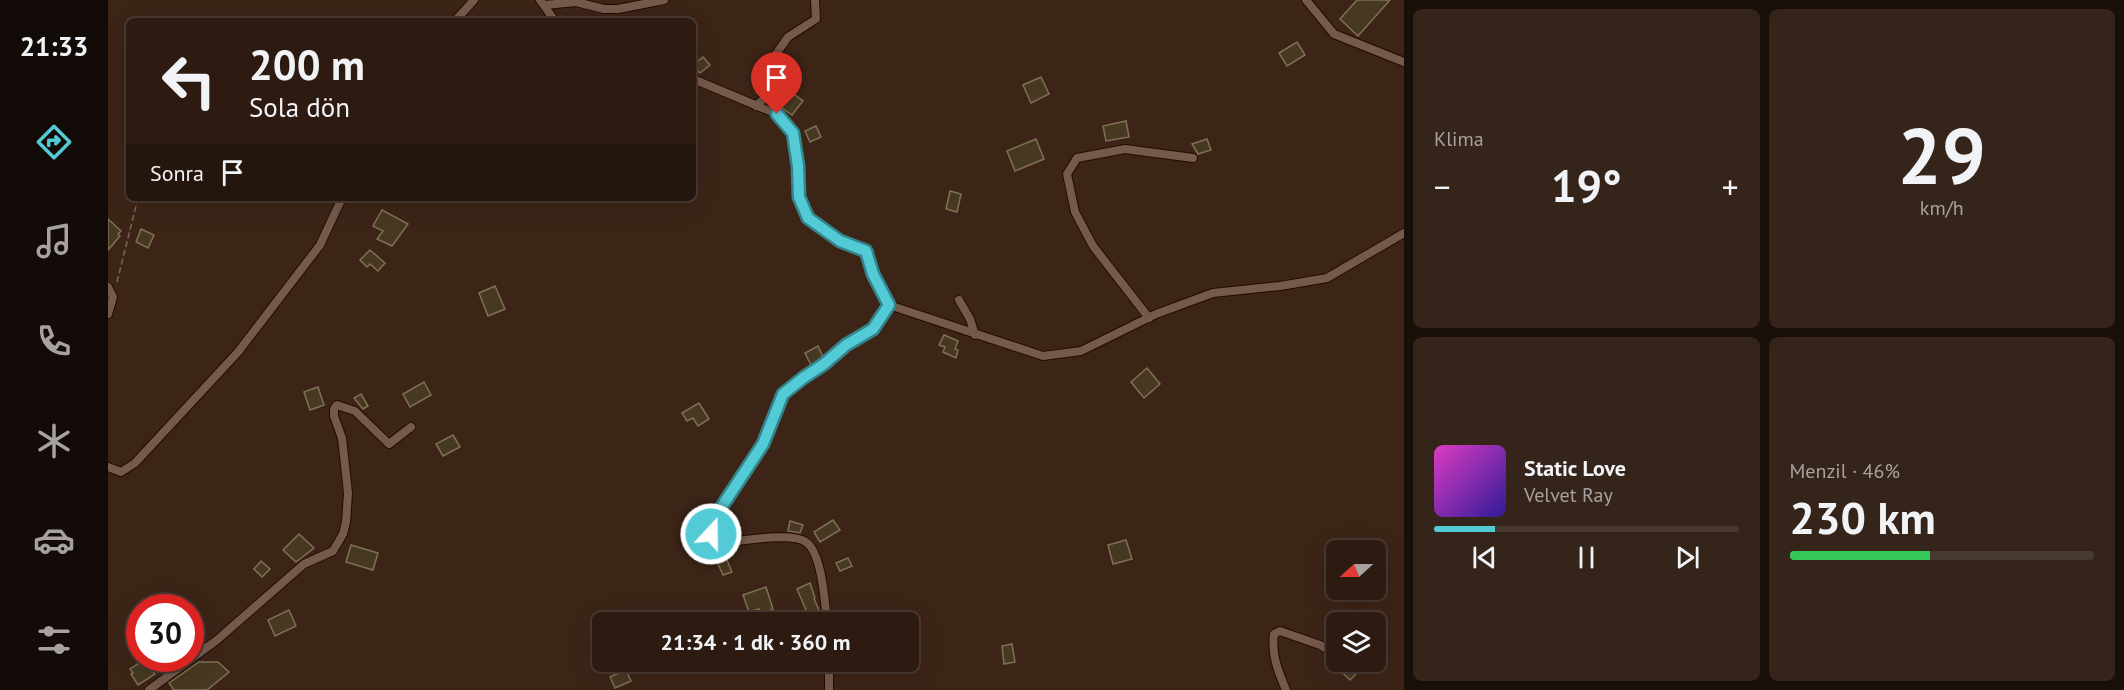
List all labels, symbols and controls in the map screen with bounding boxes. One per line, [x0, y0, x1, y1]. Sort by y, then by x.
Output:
text: 21:33 [20, 29, 88, 63]
text: 200 m [249, 37, 365, 92]
icon: left [150, 42, 228, 120]
pin [751, 52, 802, 114]
icon: arrive [760, 61, 793, 94]
text: Sola dön [249, 90, 350, 124]
text: 29 [1898, 105, 1986, 206]
icon: directions [33, 121, 75, 163]
text: Klima [1434, 126, 1484, 152]
icon: arrive [216, 156, 249, 189]
text: 19° [1551, 156, 1622, 214]
text: Sonra [150, 159, 204, 187]
text: − [1434, 165, 1451, 208]
text: + [1722, 165, 1738, 208]
text: km/h [1920, 195, 1964, 221]
icon: music [33, 220, 75, 262]
icon: phone [33, 320, 75, 362]
icon: climate [33, 420, 75, 462]
text: Static Love [1524, 454, 1626, 482]
text: Menzil · 46% [1790, 458, 1900, 484]
text: Velvet Ray [1524, 482, 1613, 508]
text: 230 km [1790, 488, 1936, 546]
position arrow [679, 502, 743, 566]
icon: car [33, 519, 75, 561]
north arrow [1326, 540, 1386, 600]
map controls [1326, 540, 1386, 672]
icon: previous [1468, 541, 1501, 574]
icon: pause [1570, 541, 1603, 574]
icon: next [1671, 541, 1704, 574]
speed limit sign: 30 [126, 594, 204, 672]
button: layers [1326, 612, 1386, 672]
icon: filters [33, 619, 75, 661]
text: 21:34 · 1 dk · 360 m [661, 628, 850, 656]

